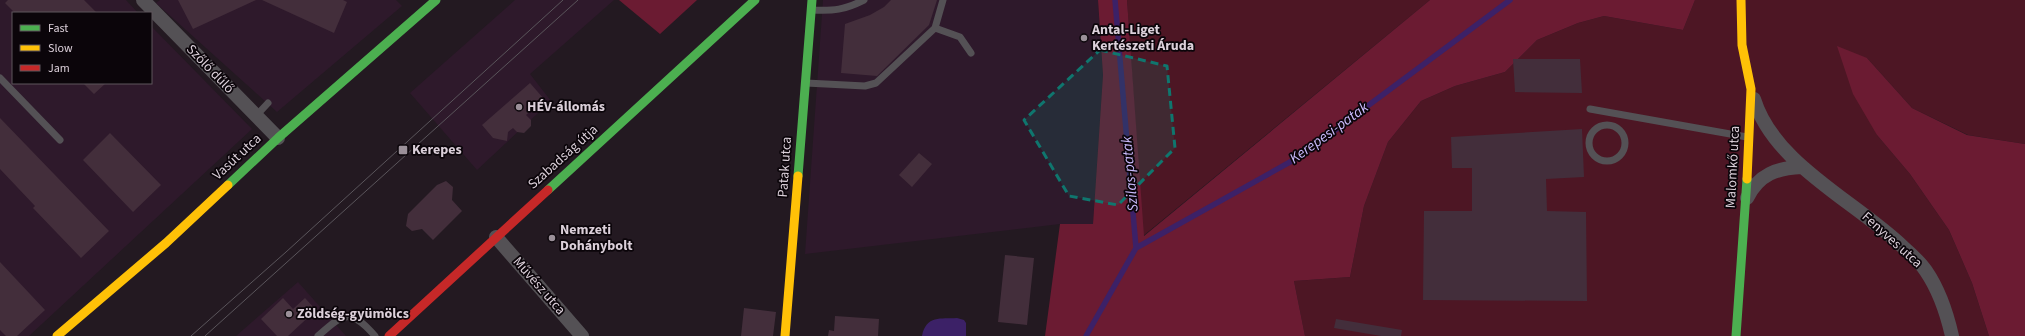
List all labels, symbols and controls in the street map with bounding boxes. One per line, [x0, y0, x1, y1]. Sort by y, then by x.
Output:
legend [12, 12, 152, 84]
text: Fast [48, 20, 68, 37]
place label: Antal-Liget Kertészeti Áruda [1091, 20, 1194, 56]
marker: Antal-Liget Kertészeti Áruda [1079, 33, 1089, 43]
text: Slow [48, 40, 73, 57]
street label: Szőlő dűlő [181, 40, 239, 98]
text: Jam [48, 60, 70, 77]
place label: HÉV-állomás [527, 97, 605, 117]
water label: Kerepesi-patak [1285, 97, 1373, 169]
marker: HÉV-állomás [514, 102, 524, 112]
street label: Szabadság útja [524, 120, 602, 194]
street label: Malomkő utca [1721, 125, 1745, 209]
street label: Vasút utca [208, 129, 266, 185]
water label: Szilas-patak [1116, 135, 1144, 213]
street label: Patak utca [773, 136, 797, 198]
place label: Kerepes [412, 140, 462, 160]
marker: Kerepes [397, 144, 409, 156]
street label: Fenyves utca [1857, 207, 1927, 273]
place label: Nemzeti Dohánybolt [560, 220, 633, 256]
marker: Nemzeti Dohánybolt [547, 233, 557, 243]
street label: Művész utca [508, 253, 570, 319]
place label: Zöldség-gyümölcs [297, 304, 409, 324]
marker: Zöldség-gyümölcs [284, 309, 294, 319]

